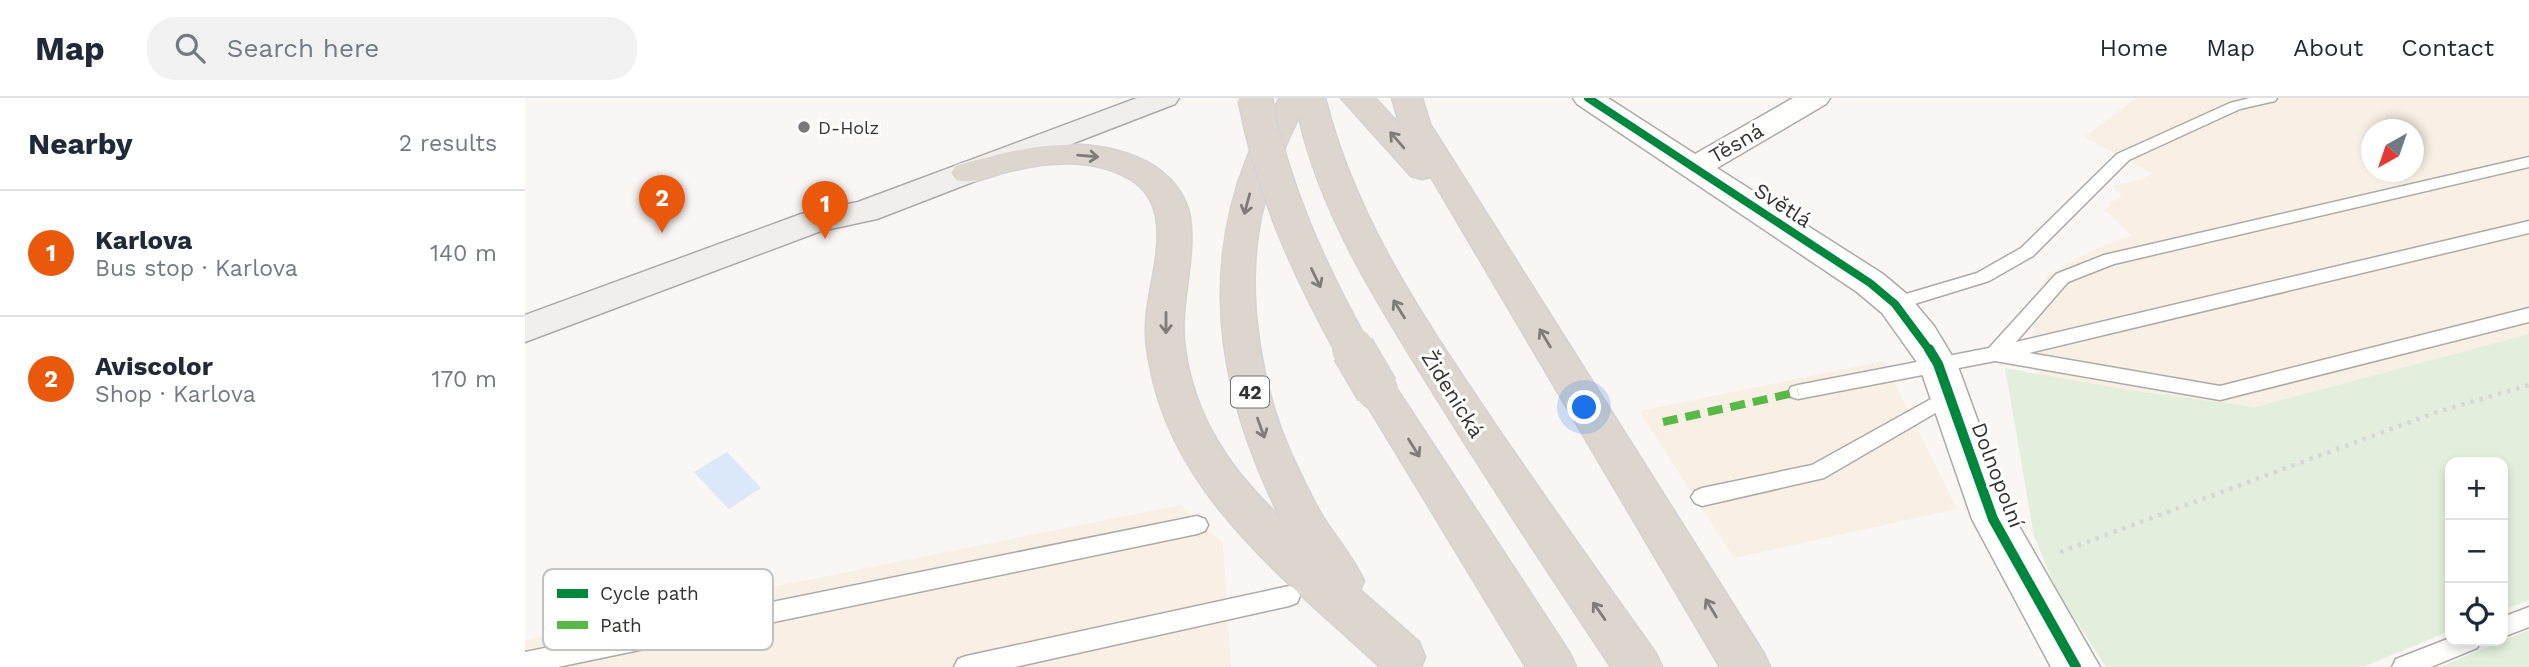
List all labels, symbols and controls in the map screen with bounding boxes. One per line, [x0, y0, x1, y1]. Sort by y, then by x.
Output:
search box [147, 17, 637, 80]
text: Map [35, 29, 105, 68]
icon: search [171, 29, 209, 67]
text: Search here [227, 33, 379, 63]
text: Home [2100, 34, 2168, 62]
text: Map [2206, 34, 2255, 62]
text: About [2293, 34, 2363, 62]
text: Contact [2401, 34, 2494, 62]
place label: D-Holz [818, 117, 879, 138]
street label: Těsná [1704, 118, 1768, 168]
marker: D-Holz [796, 119, 812, 135]
north arrow [2361, 119, 2424, 182]
text: Nearby [28, 126, 133, 161]
text: 2 results [399, 130, 497, 157]
one-way arrow [1389, 132, 1405, 150]
one-way arrow [1077, 150, 1099, 163]
pin: 2 [639, 175, 685, 233]
street label: Světlá [1750, 177, 1816, 233]
pin: 1 [802, 181, 848, 239]
one-way arrow [1240, 192, 1253, 215]
text: Karlova [95, 225, 192, 255]
text: 1 [46, 240, 56, 267]
text: 140 m [430, 240, 497, 267]
text: Bus stop · Karlova [95, 255, 298, 282]
one-way arrow [1309, 267, 1323, 288]
one-way arrow [1391, 300, 1405, 320]
one-way arrow [1159, 311, 1173, 334]
one-way arrow [1538, 329, 1552, 349]
street label: Židenická [1416, 346, 1490, 442]
text: Aviscolor [95, 351, 213, 381]
text: 2 [44, 366, 58, 393]
text: 170 m [432, 366, 497, 393]
road number: 42 [1231, 376, 1269, 408]
text: Shop · Karlova [95, 381, 256, 408]
your location [1567, 390, 1601, 424]
one-way arrow [1256, 416, 1268, 438]
street label: Dolnopolní [1967, 419, 2030, 531]
one-way arrow [1407, 437, 1421, 457]
map controls [2445, 457, 2508, 646]
button: + [2445, 457, 2508, 520]
button: − [2445, 520, 2508, 583]
legend [543, 569, 773, 650]
text: Cycle path [600, 582, 699, 605]
button: locate [2445, 583, 2508, 646]
one-way arrow [1703, 599, 1717, 619]
one-way arrow [1592, 602, 1606, 621]
text: Path [600, 614, 642, 637]

